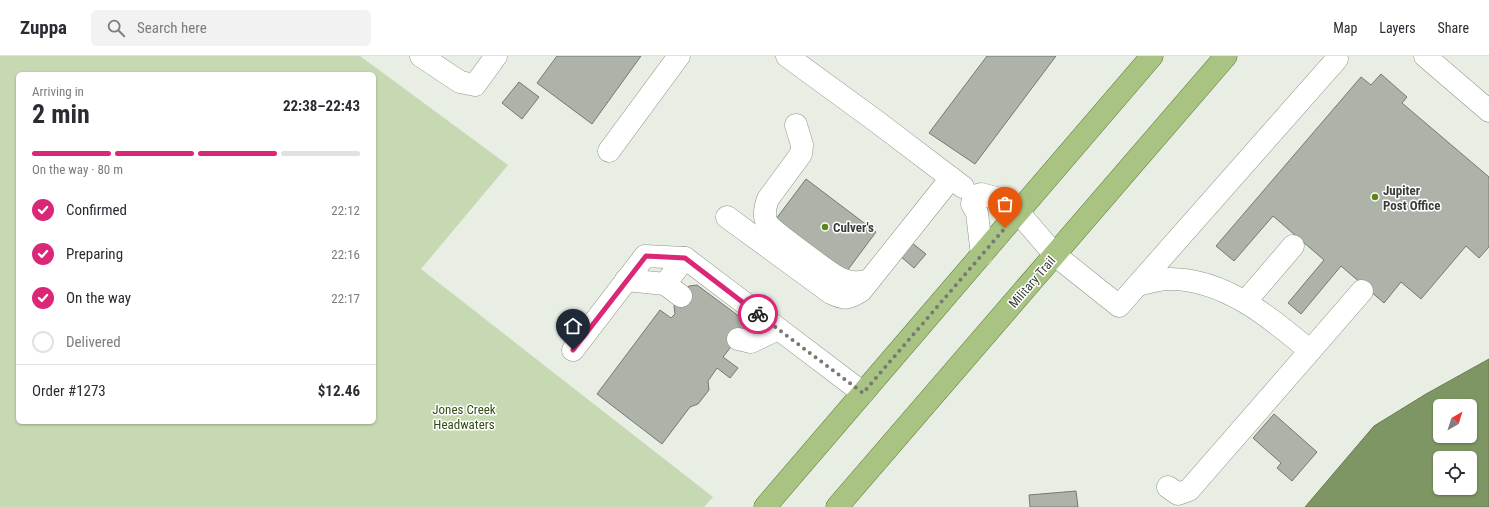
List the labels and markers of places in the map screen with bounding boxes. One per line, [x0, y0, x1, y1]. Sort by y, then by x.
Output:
place label: Jupiter Post Office [1383, 183, 1440, 213]
pin [988, 187, 1022, 228]
marker: Jupiter Post Office [1370, 192, 1380, 202]
place label: Culver's [833, 220, 874, 235]
marker: Culver's [820, 222, 830, 232]
pin [556, 309, 590, 350]

